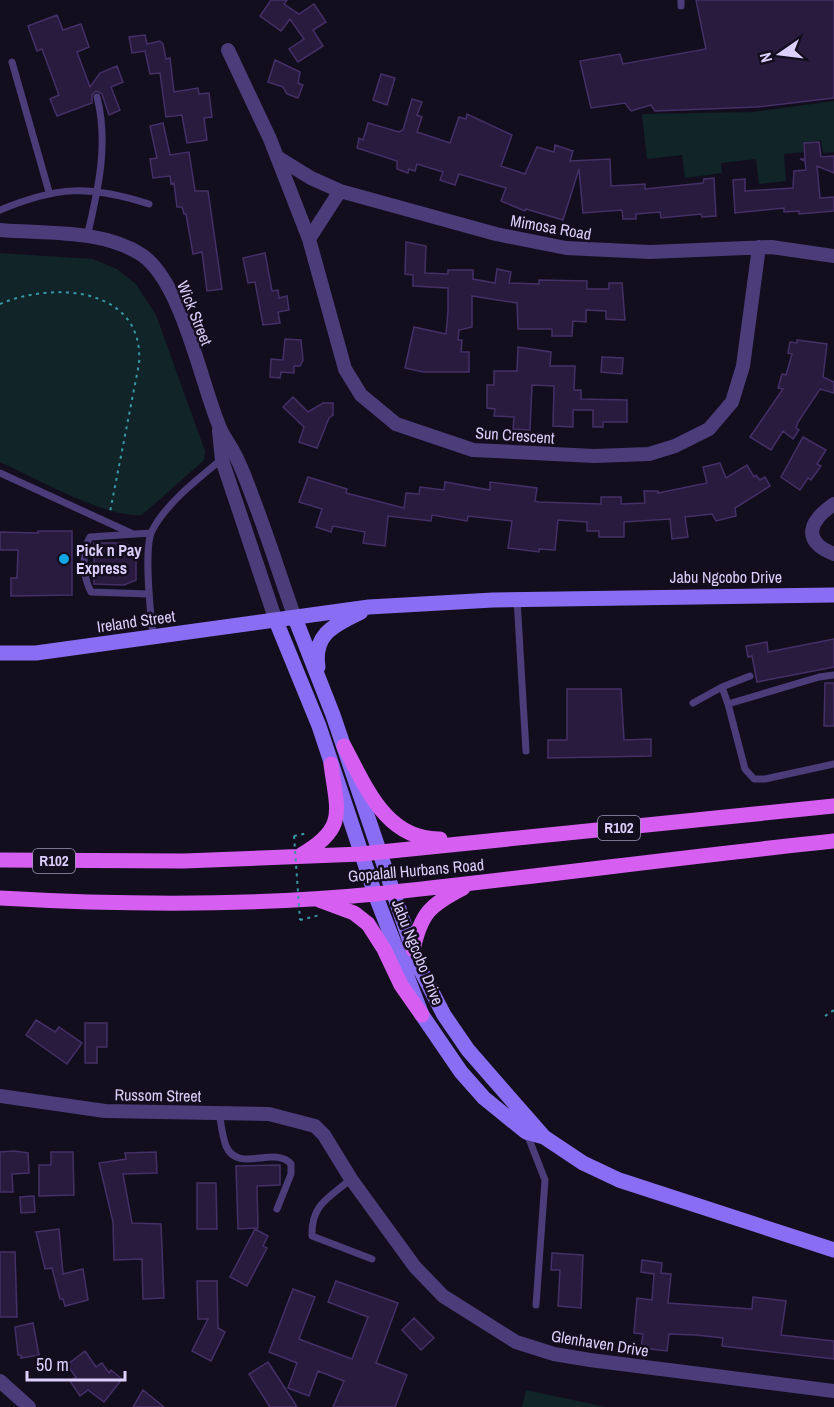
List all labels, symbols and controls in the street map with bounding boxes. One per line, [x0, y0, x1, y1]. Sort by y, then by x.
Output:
north arrow [750, 24, 810, 84]
text: N [754, 50, 777, 65]
street label: Mimosa Road [509, 209, 593, 245]
street label: Wick Street [172, 277, 218, 349]
street label: Sun Crescent [475, 421, 556, 449]
place label: Pick n Pay Express [76, 539, 142, 579]
marker: Pick n Pay Express [57, 552, 71, 566]
street label: Jabu Ngcobo Drive [670, 566, 782, 588]
street label: Ireland Street [95, 605, 177, 637]
road number: R102 [598, 816, 640, 840]
road number: R102 [33, 849, 75, 873]
street label: Gopalall Hurbans Road [347, 853, 485, 887]
street label: Jabu Ngcobo Drive [387, 896, 449, 1008]
street label: Russom Street [114, 1083, 202, 1107]
street label: Glenhaven Drive [550, 1324, 650, 1362]
scale bar [27, 1344, 124, 1382]
text: 50 m [36, 1352, 69, 1377]

